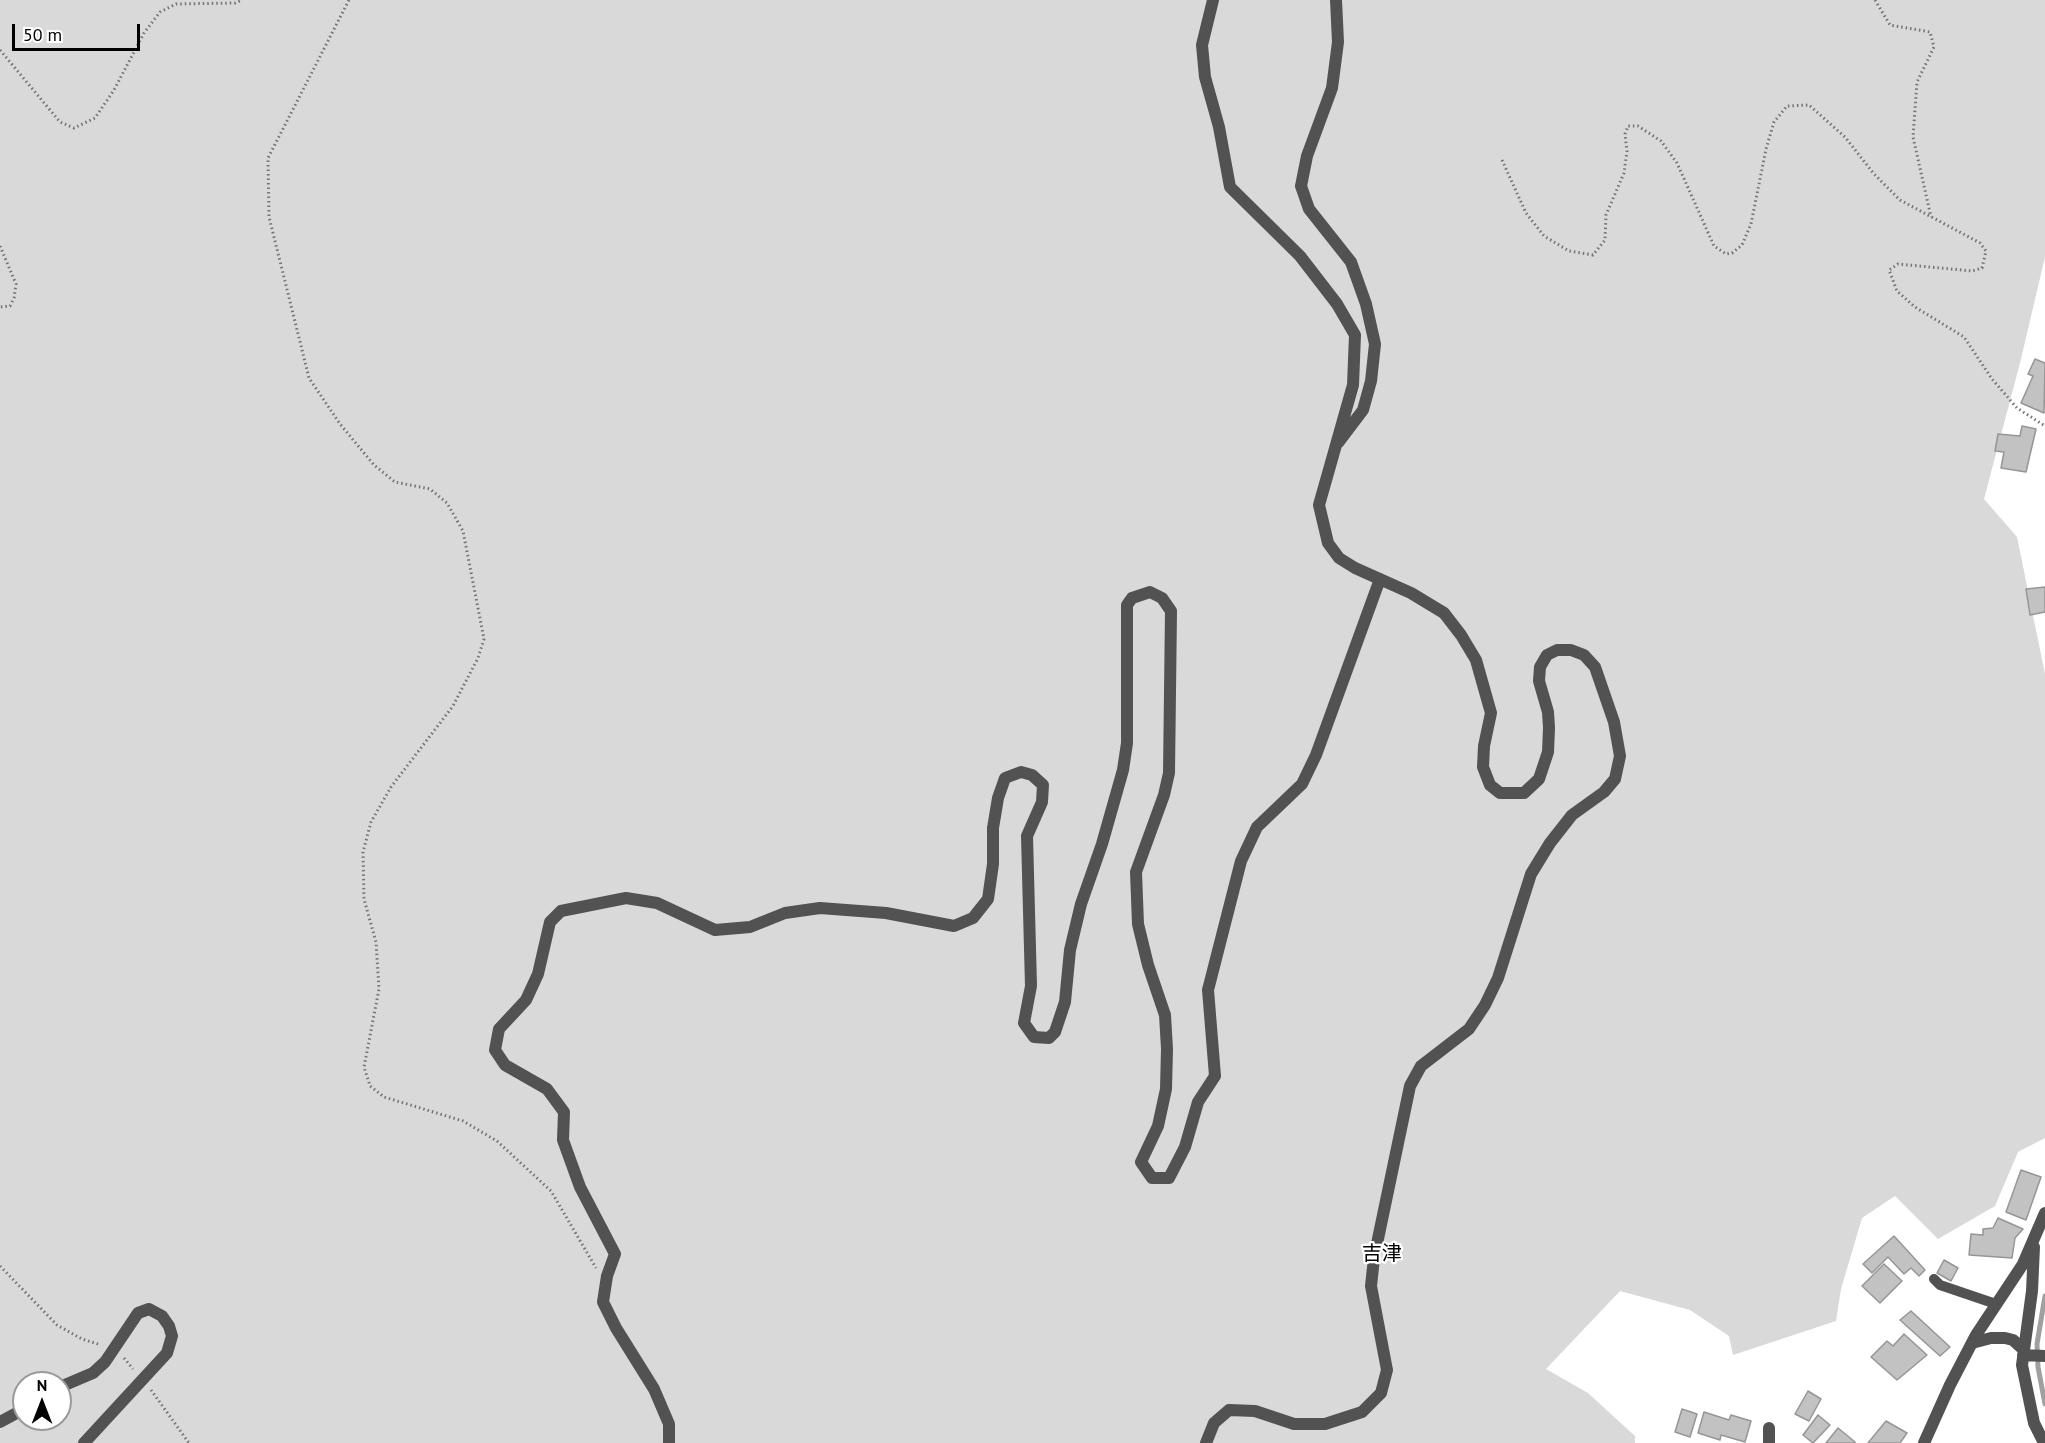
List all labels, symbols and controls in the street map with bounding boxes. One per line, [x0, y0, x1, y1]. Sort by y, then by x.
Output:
scale bar [15, 12, 142, 50]
text: 50 m [23, 23, 62, 46]
district label: 吉津 [1362, 1242, 1402, 1266]
north arrow [12, 1371, 72, 1431]
text: N [37, 1375, 47, 1395]

